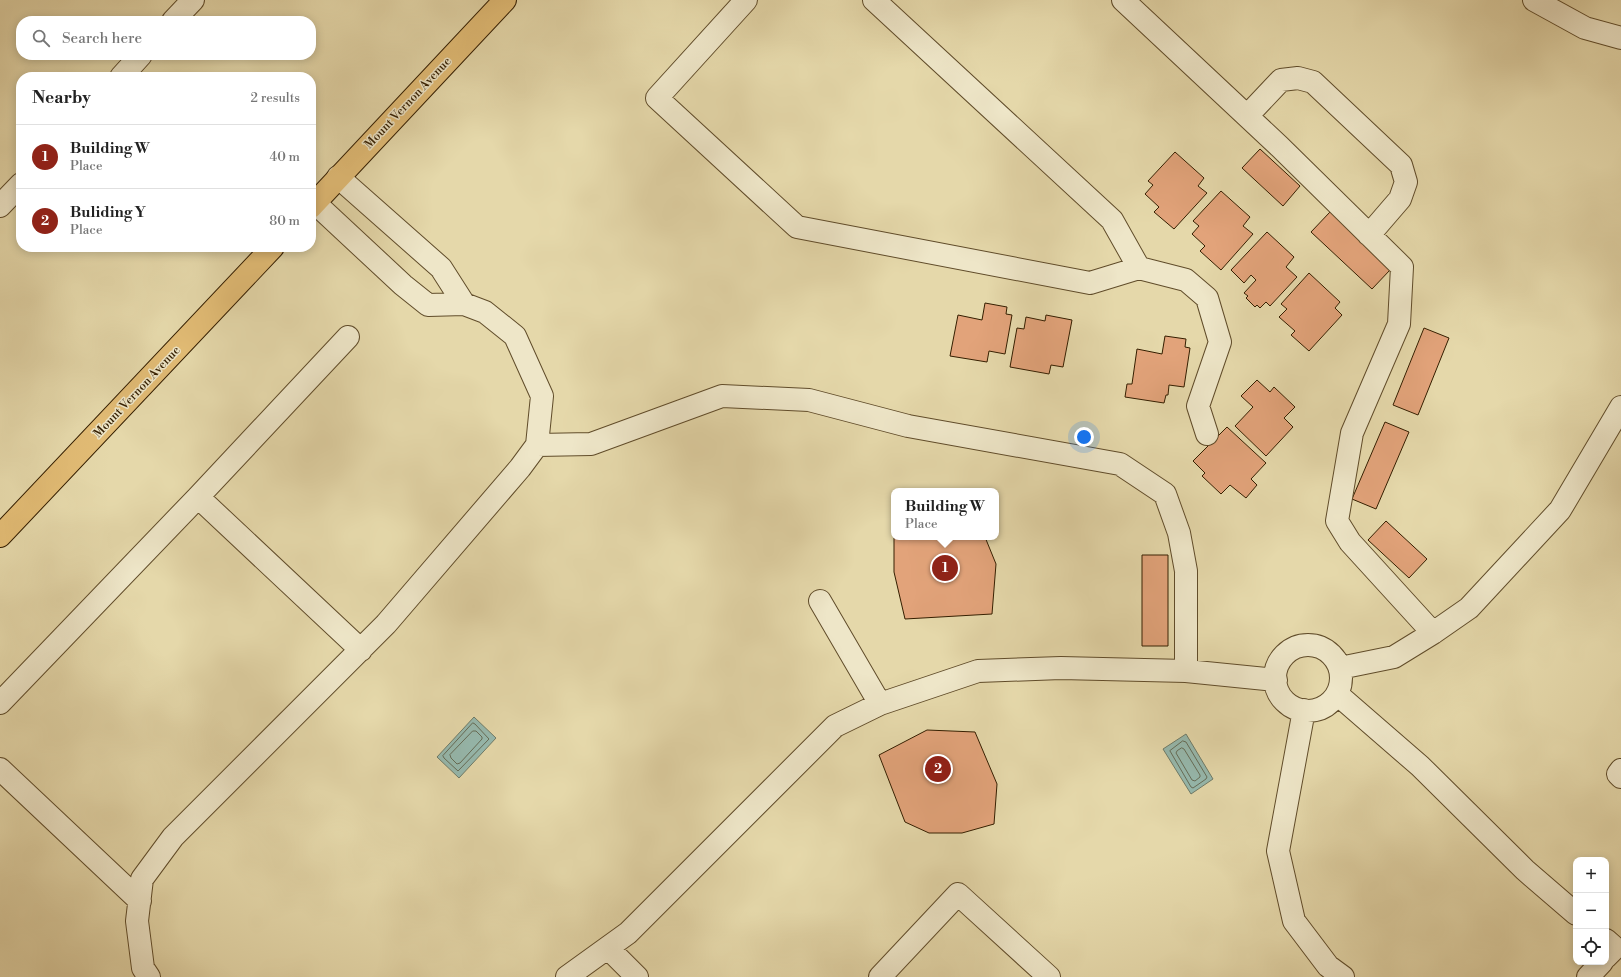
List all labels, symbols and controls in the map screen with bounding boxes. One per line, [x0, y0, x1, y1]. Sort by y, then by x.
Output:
search box [16, 16, 316, 60]
icon: search [30, 27, 52, 49]
text: Search here [62, 29, 142, 48]
street label: Mount Vernon Avenue [362, 54, 454, 152]
text: Nearby [32, 87, 91, 109]
text: 2 results [251, 90, 300, 106]
text: Building W [70, 139, 150, 158]
text: 1 [42, 149, 48, 165]
text: 40 m [270, 149, 300, 165]
text: Place [70, 158, 102, 174]
text: Buliding Y [70, 203, 146, 222]
text: 2 [41, 213, 49, 229]
text: 80 m [269, 213, 300, 229]
text: Place [70, 222, 102, 238]
street label: Mount Vernon Avenue [91, 343, 183, 441]
your location [1074, 427, 1094, 447]
popup [891, 488, 999, 540]
text: Building W [905, 497, 985, 516]
text: Place [905, 516, 938, 532]
pin: 1 [932, 553, 958, 583]
pin: 2 [925, 754, 951, 784]
map controls [1573, 857, 1609, 965]
button: + [1573, 857, 1609, 893]
button: − [1573, 893, 1609, 929]
button: locate [1573, 929, 1609, 965]

